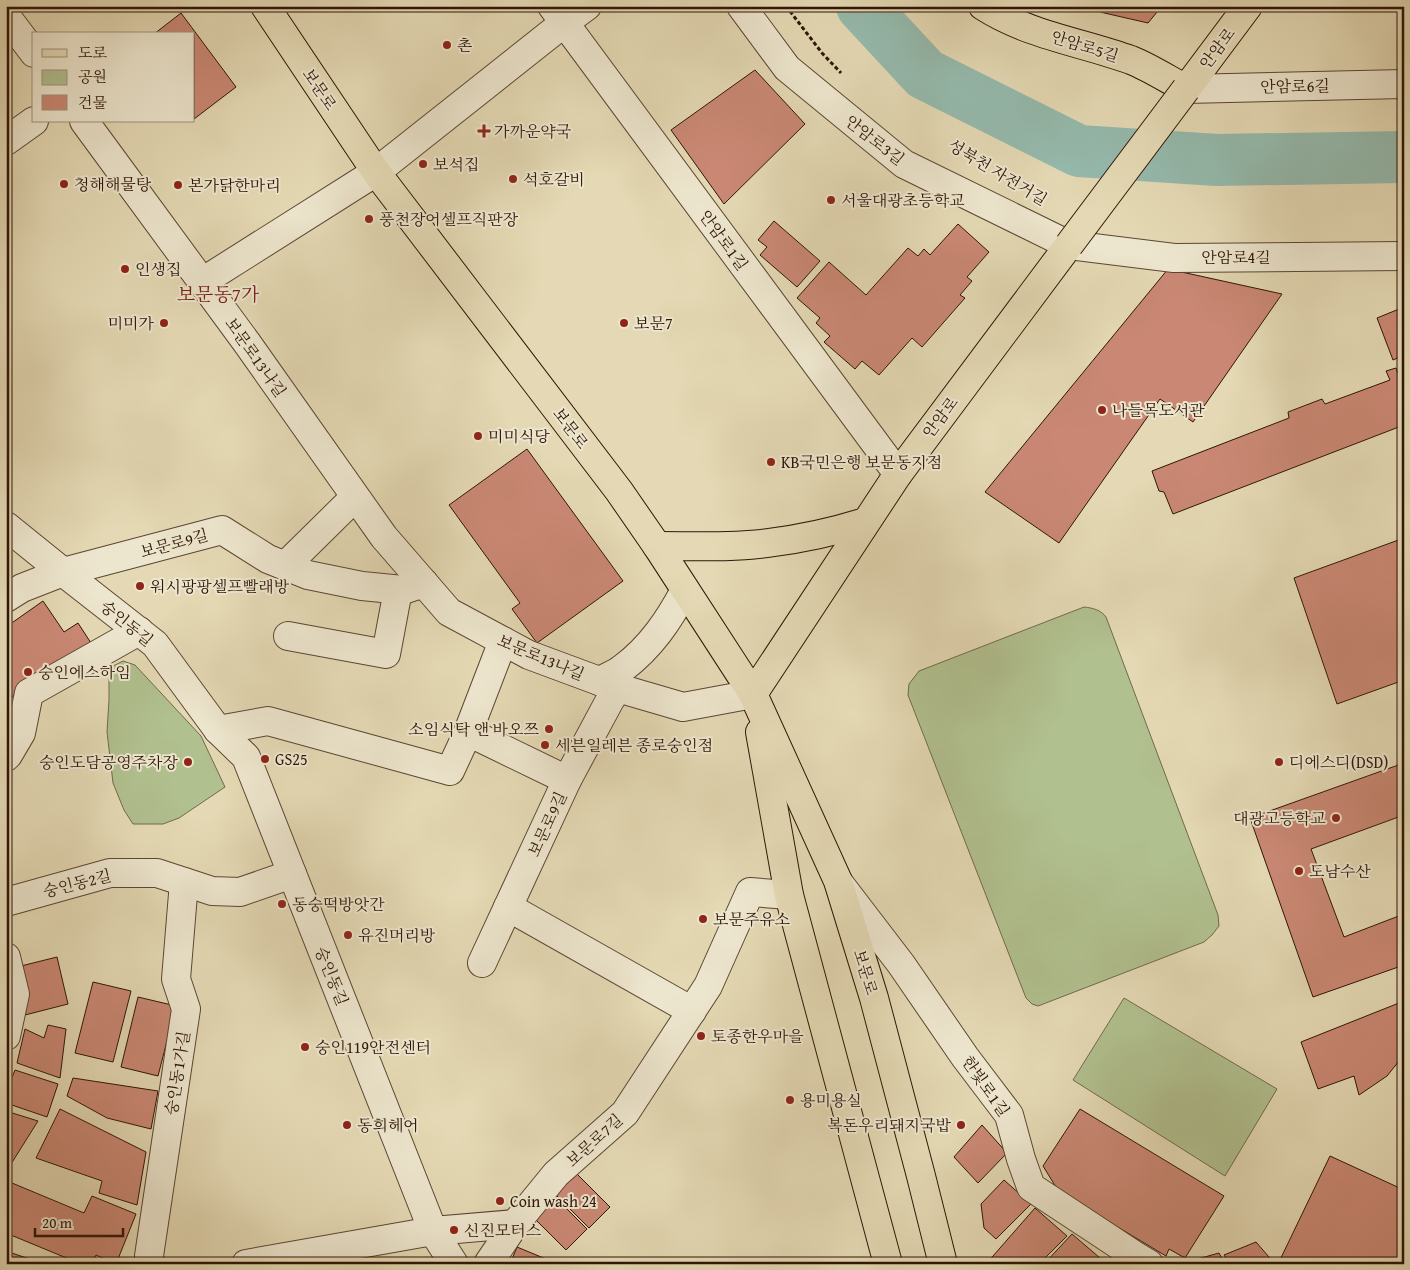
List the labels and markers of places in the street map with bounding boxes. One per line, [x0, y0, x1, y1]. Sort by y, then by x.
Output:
place label: 촌 [457, 33, 472, 57]
marker: 촌 [441, 39, 453, 51]
place label: 가까운약국 [494, 119, 572, 143]
marker: 가까운약국 [478, 125, 490, 137]
place label: 보석집 [433, 152, 479, 176]
marker: 보석집 [417, 158, 429, 170]
place label: 석호갈비 [523, 167, 585, 191]
place label: 청해해물탕 [74, 172, 152, 196]
place label: 본가닭한마리 [188, 173, 281, 197]
marker: 석호갈비 [507, 173, 519, 185]
marker: 청해해물탕 [58, 178, 70, 190]
marker: 본가닭한마리 [172, 179, 184, 191]
place label: 서울대광초등학교 [841, 188, 965, 212]
marker: 서울대광초등학교 [825, 194, 837, 206]
place label: 풍천장어셀프직판장 [379, 207, 519, 231]
marker: 풍천장어셀프직판장 [363, 213, 375, 225]
place label: 인생집 [135, 257, 181, 281]
marker: 인생집 [119, 263, 131, 275]
place label: 미미가 [108, 311, 155, 335]
place label: 보문7 [634, 311, 673, 335]
marker: 미미가 [158, 317, 170, 329]
marker: 보문7 [618, 317, 630, 329]
place label: 나들목도서관 [1112, 398, 1205, 422]
marker: 나들목도서관 [1096, 404, 1108, 416]
place label: 미미식당 [488, 424, 550, 448]
marker: 미미식당 [472, 430, 484, 442]
place label: KB국민은행 보문동지점 [781, 450, 942, 474]
marker: KB국민은행 보문동지점 [765, 456, 777, 468]
place label: 워시팡팡셀프빨래방 [150, 574, 290, 598]
marker: 워시팡팡셀프빨래방 [134, 580, 146, 592]
place label: 숭인에스하임 [38, 660, 131, 684]
marker: 숭인에스하임 [22, 666, 34, 678]
place label: 소임식탁 앤 바오쯔 [408, 717, 540, 741]
marker: 소임식탁 앤 바오쯔 [543, 723, 555, 735]
place label: 세븐일레븐 종로숭인점 [555, 733, 713, 757]
marker: 세븐일레븐 종로숭인점 [539, 739, 551, 751]
place label: GS25 [275, 747, 308, 771]
place label: 숭인도담공영주차장 [39, 750, 179, 774]
place label: 디에스디(DSD) [1289, 750, 1388, 774]
marker: GS25 [259, 753, 271, 765]
marker: 숭인도담공영주차장 [182, 756, 194, 768]
marker: 디에스디(DSD) [1273, 756, 1285, 768]
place label: 대광고등학교 [1233, 806, 1326, 830]
marker: 대광고등학교 [1330, 812, 1342, 824]
place label: 도남수산 [1309, 859, 1371, 883]
marker: 도남수산 [1293, 865, 1305, 877]
place label: 동숭떡방앗간 [292, 892, 385, 916]
marker: 동숭떡방앗간 [276, 898, 288, 910]
place label: 보문주유소 [713, 907, 790, 931]
marker: 보문주유소 [697, 913, 709, 925]
place label: 유진머리방 [358, 923, 436, 947]
marker: 유진머리방 [342, 929, 354, 941]
place label: 토종한우마을 [711, 1024, 804, 1048]
marker: 토종한우마을 [695, 1030, 707, 1042]
place label: 숭인119안전센터 [315, 1035, 431, 1059]
marker: 숭인119안전센터 [299, 1041, 311, 1053]
place label: 용미용실 [800, 1088, 862, 1112]
marker: 용미용실 [784, 1094, 796, 1106]
place label: 동희헤어 [357, 1113, 419, 1137]
place label: 복돈우리돼지국밥 [827, 1113, 952, 1137]
marker: 동희헤어 [341, 1119, 353, 1131]
marker: 복돈우리돼지국밥 [955, 1119, 967, 1131]
place label: Coin wash 24 [510, 1189, 597, 1213]
marker: Coin wash 24 [494, 1195, 506, 1207]
place label: 신진모터스 [464, 1218, 542, 1242]
marker: 신진모터스 [448, 1224, 460, 1236]

